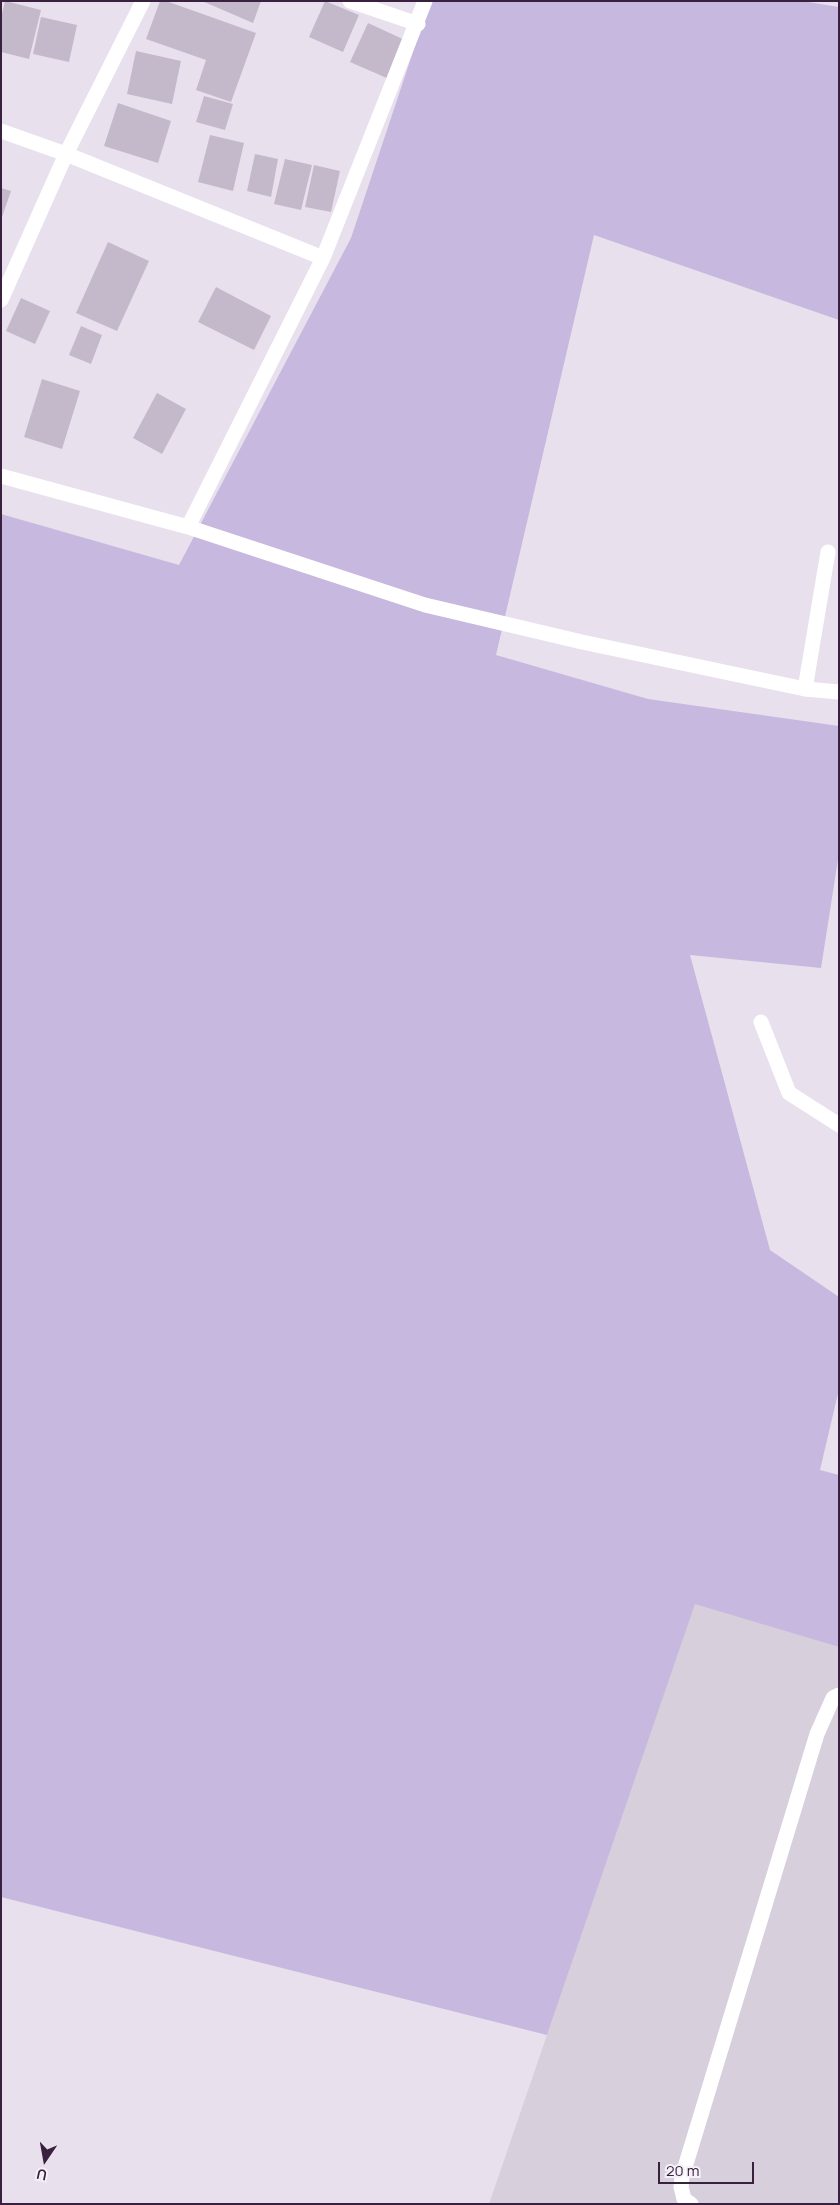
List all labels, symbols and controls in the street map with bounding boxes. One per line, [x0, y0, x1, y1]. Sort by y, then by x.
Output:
north arrow [20, 2135, 70, 2185]
scale bar [660, 2152, 756, 2184]
text: 20 m [666, 2160, 699, 2181]
text: U [35, 2165, 49, 2186]

